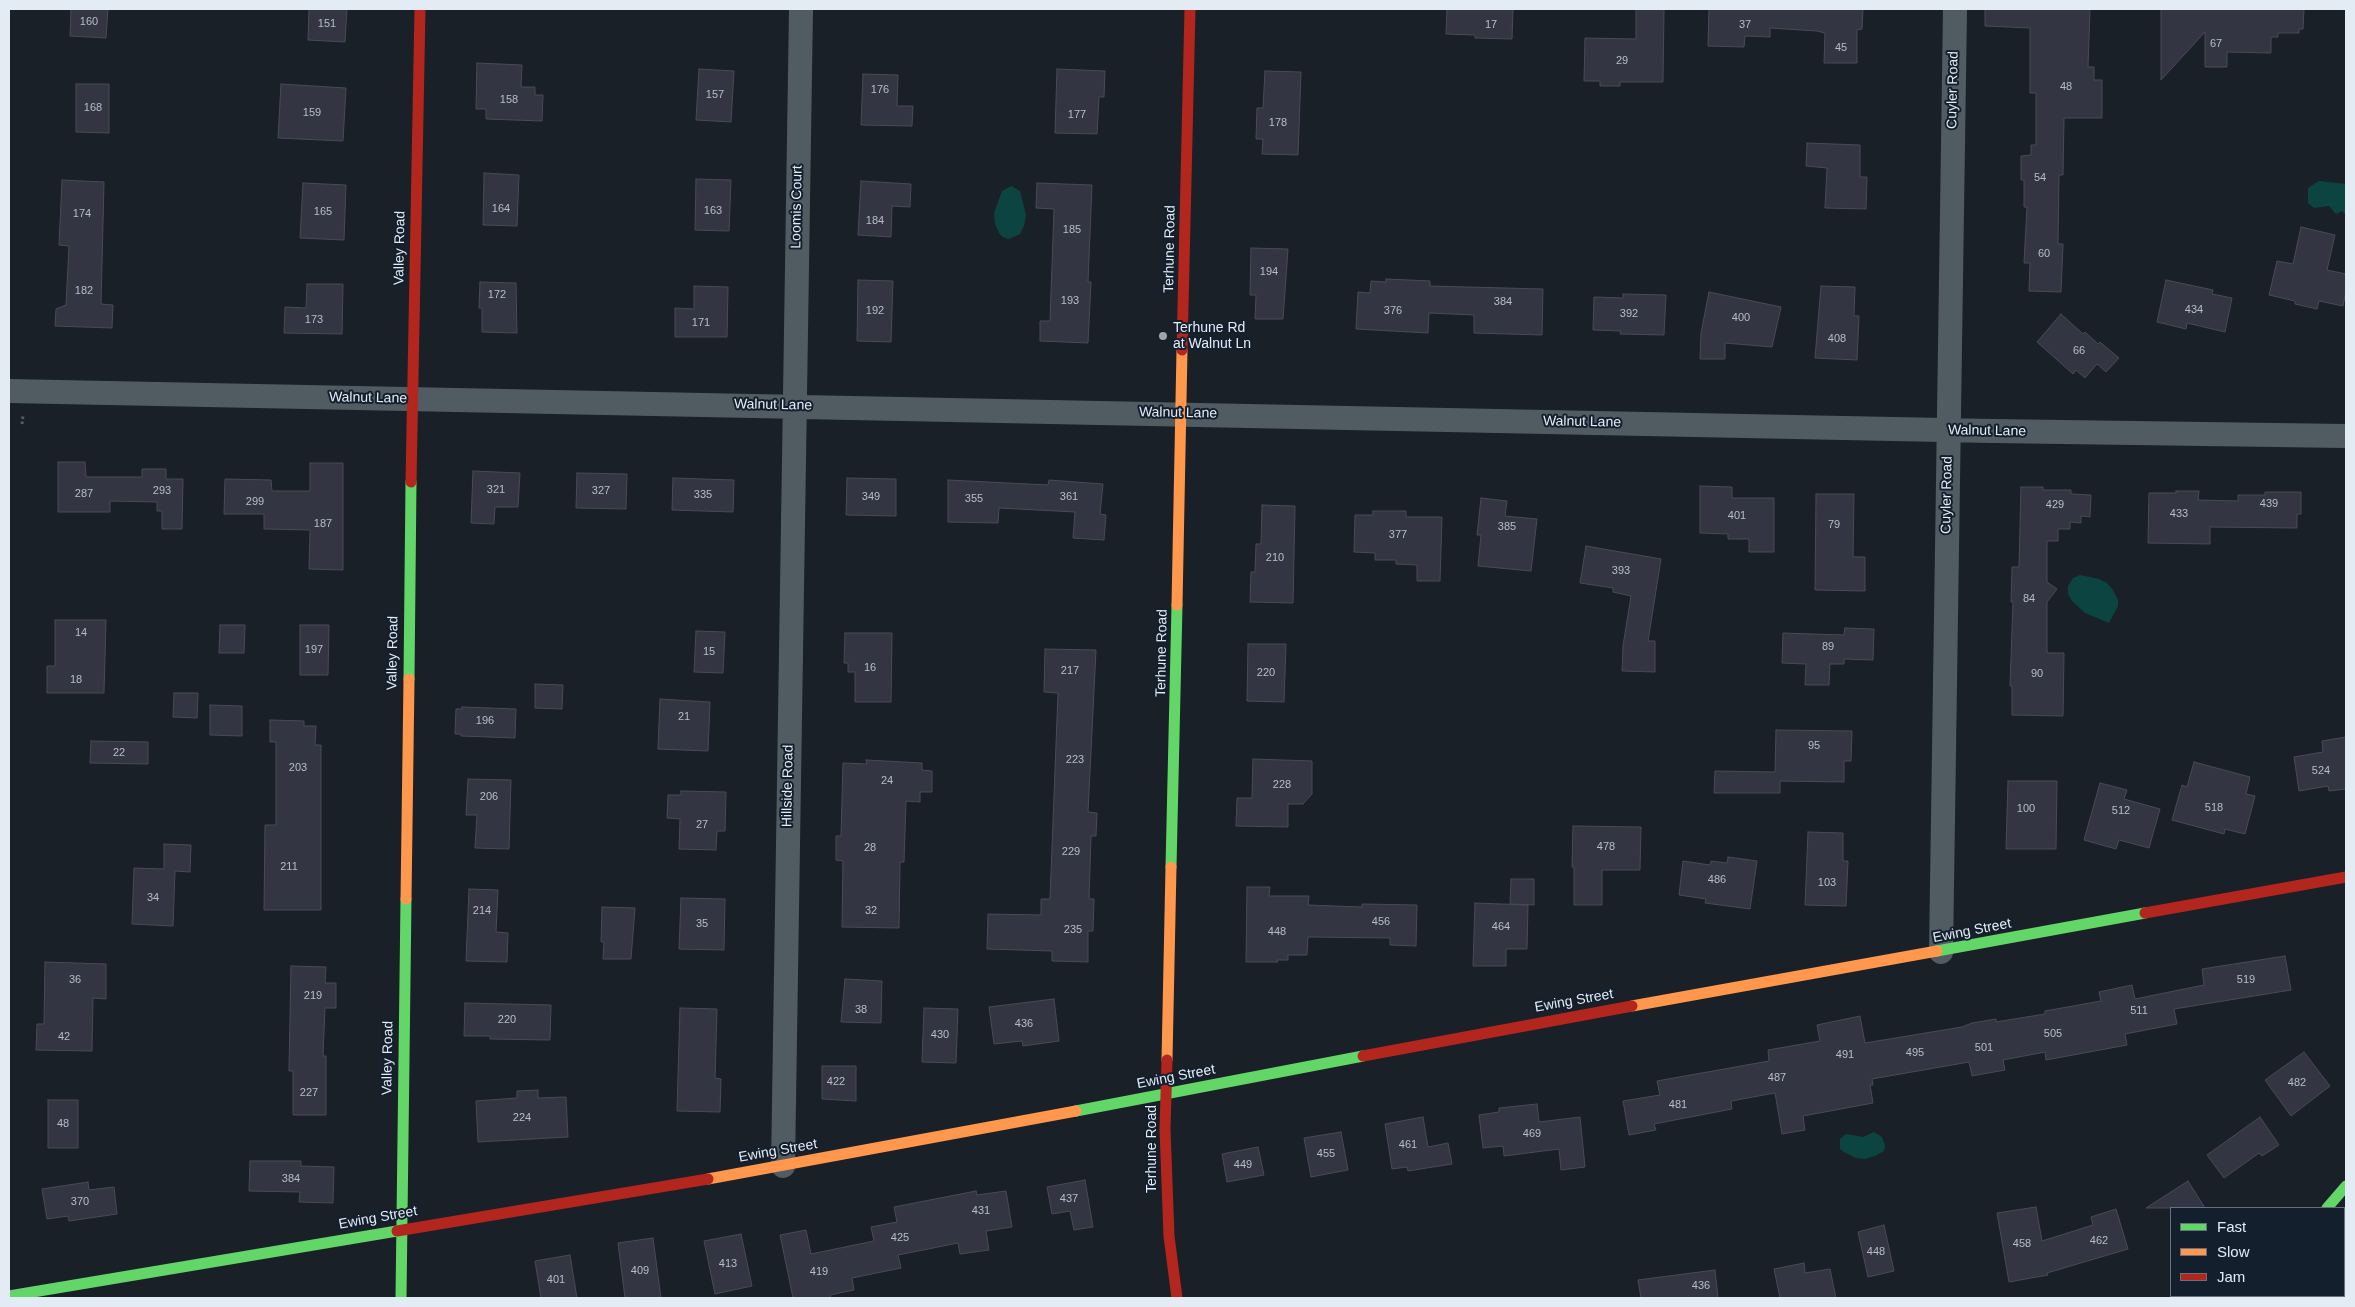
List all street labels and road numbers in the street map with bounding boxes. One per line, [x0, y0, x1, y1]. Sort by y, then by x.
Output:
street label: Cuyler Road [1944, 51, 1962, 129]
street label: Loomis Court [788, 165, 806, 249]
street label: Terhune Road [1161, 205, 1179, 293]
street label: Valley Road [391, 211, 409, 285]
street label: Walnut Lane [329, 389, 407, 407]
street label: Walnut Lane [734, 396, 812, 414]
street label: Walnut Lane [1139, 404, 1217, 422]
street label: Walnut Lane [1543, 413, 1621, 431]
street label: Walnut Lane [1948, 422, 2026, 440]
street label: Cuyler Road [1938, 456, 1956, 534]
street label: Terhune Road [1153, 609, 1171, 697]
street label: Valley Road [384, 616, 402, 690]
street label: Hillside Road [779, 745, 797, 827]
street label: Ewing Street [1931, 915, 2013, 947]
street label: Ewing Street [1533, 986, 1615, 1016]
street label: Valley Road [379, 1021, 397, 1095]
street label: Ewing Street [1135, 1061, 1217, 1093]
street label: Terhune Road [1144, 1105, 1160, 1193]
street label: Ewing Street [737, 1136, 819, 1166]
street label: Ewing Street [337, 1203, 419, 1233]

